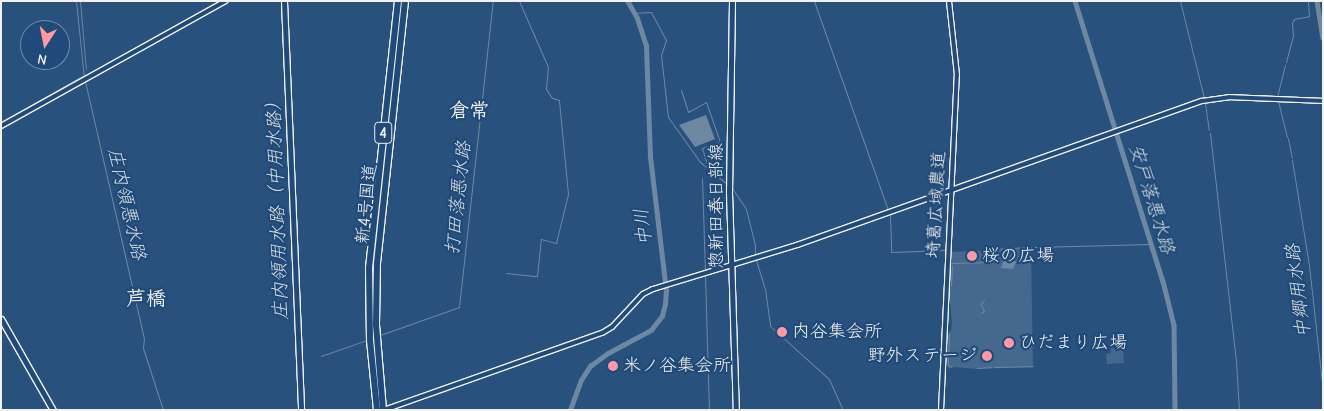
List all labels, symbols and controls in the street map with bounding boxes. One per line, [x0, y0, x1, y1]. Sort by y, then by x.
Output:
north arrow [20, 20, 70, 70]
text: N [36, 50, 48, 68]
water label: 庄内領用水路（中用水路） [263, 92, 293, 320]
district label: 倉常 [449, 98, 489, 122]
road number: 4 [373, 120, 393, 146]
water label: 打田落悪水路 [442, 140, 476, 256]
water label: 安戸落悪水路 [1123, 141, 1179, 257]
street label: 惣新田春日部線 [706, 143, 728, 269]
water label: 庄内領悪水路 [102, 146, 150, 262]
street label: 埼葛広域農道 [923, 151, 951, 259]
street label: 新4号国道 [352, 163, 382, 245]
water label: 中川 [630, 207, 658, 247]
water label: 中郷用水路 [1282, 242, 1316, 340]
place label: 桜の広場 [982, 245, 1054, 267]
marker: 桜の広場 [966, 250, 978, 262]
district label: 芦橋 [126, 286, 166, 310]
place label: 内谷集会所 [792, 321, 882, 343]
marker: 内谷集会所 [776, 326, 788, 338]
place label: ひだまり広場 [1019, 332, 1127, 354]
marker: ひだまり広場 [1003, 337, 1015, 349]
place label: 野外ステージ [869, 345, 977, 367]
marker: 野外ステージ [981, 350, 993, 362]
place label: 米ノ谷集会所 [623, 355, 731, 377]
marker: 米ノ谷集会所 [607, 360, 619, 372]

